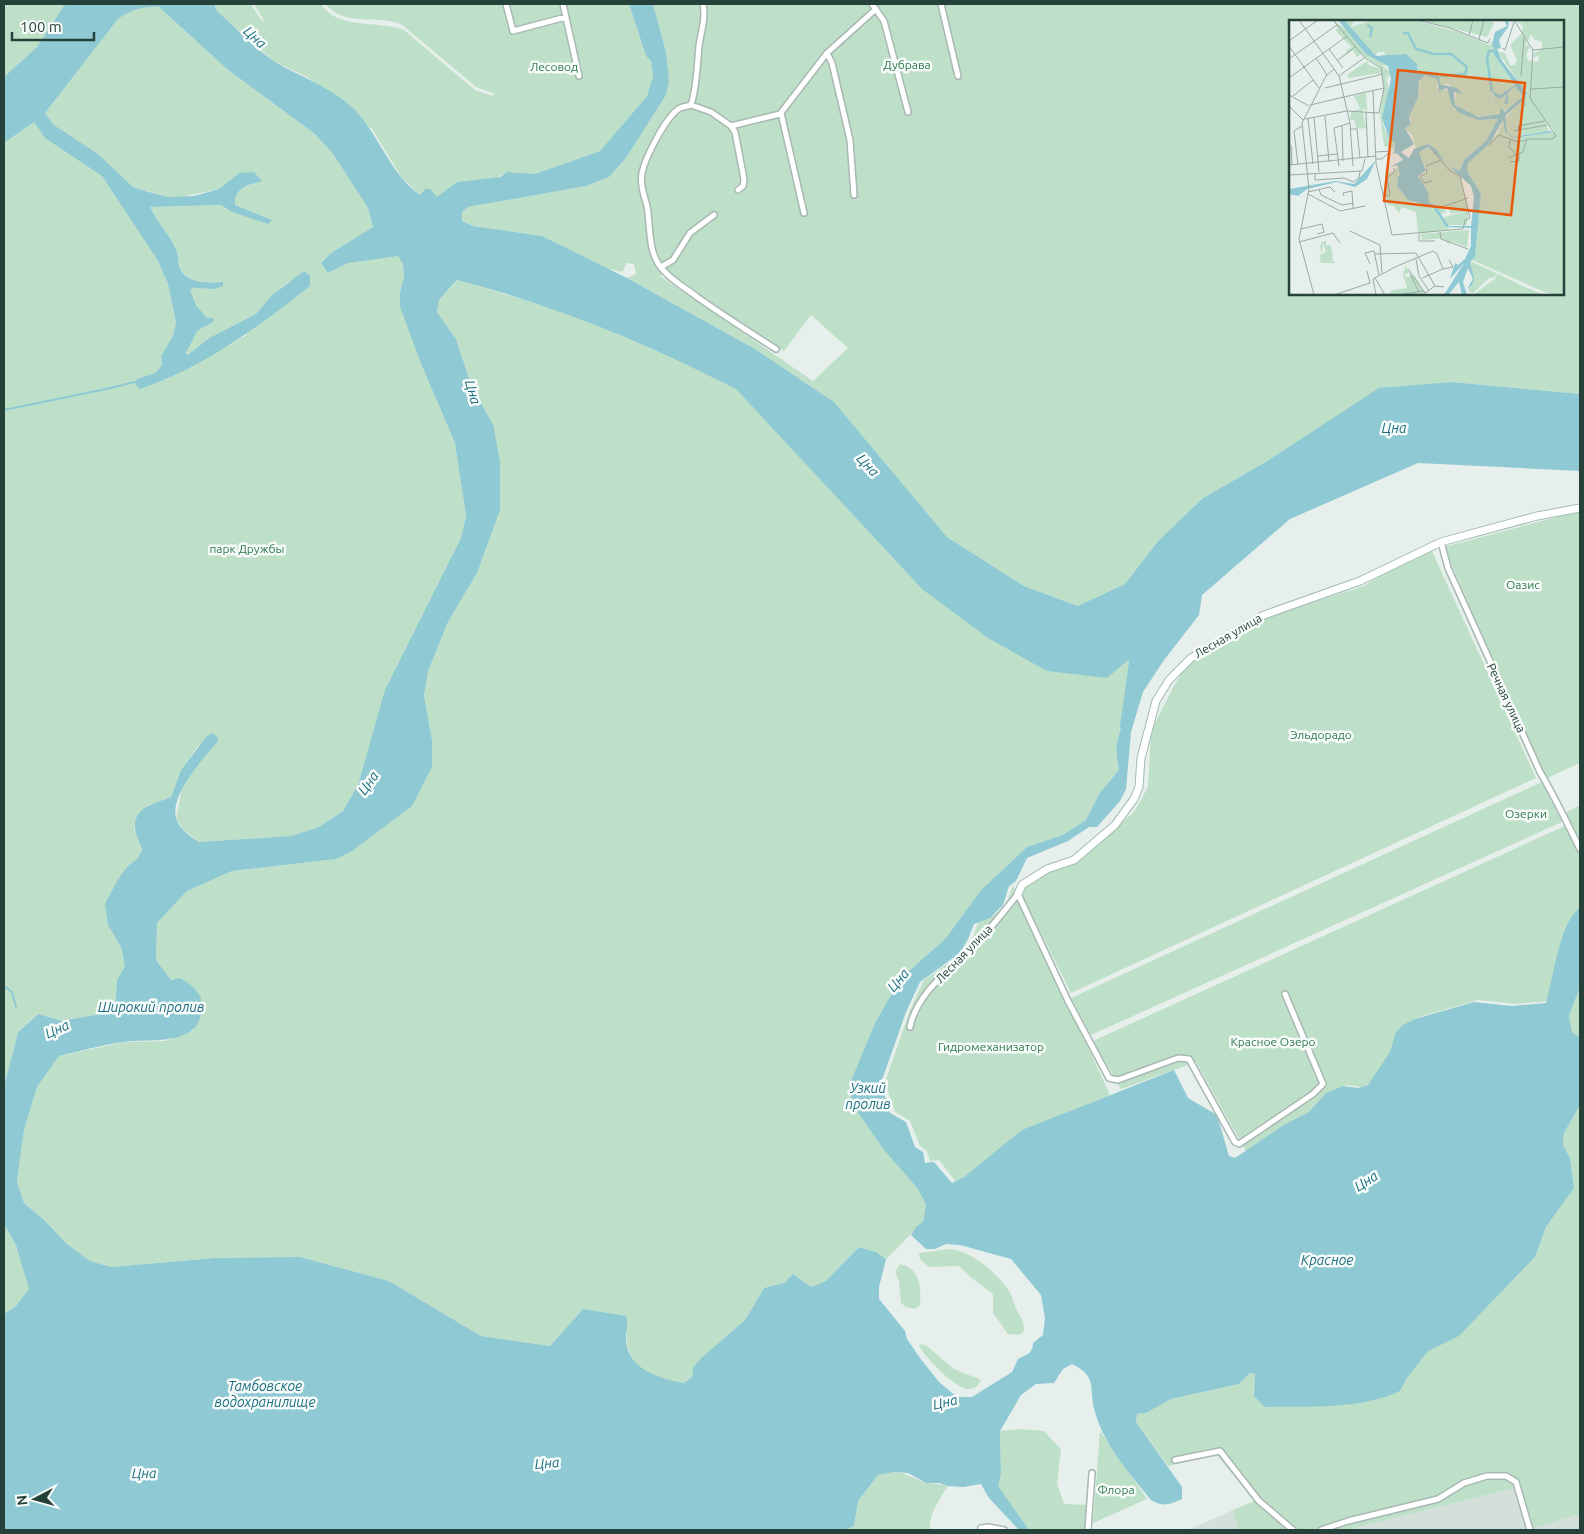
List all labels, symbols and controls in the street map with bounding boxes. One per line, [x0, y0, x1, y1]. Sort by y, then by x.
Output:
scale bar [12, 10, 95, 42]
text: 100 m [20, 18, 62, 35]
inset map [1289, 20, 1564, 295]
water label: Цна [240, 23, 270, 52]
park label: Дубрава [883, 58, 931, 71]
park label: Лесовод [530, 60, 578, 73]
water label: Цна [462, 378, 484, 407]
water label: Цна [1382, 420, 1407, 436]
water label: Цна [854, 450, 883, 480]
park label: парк Дружбы [209, 542, 285, 555]
park label: Оазис [1506, 578, 1540, 591]
street label: Лесная улица [1192, 611, 1264, 660]
street label: Речная улица [1485, 661, 1528, 735]
park label: Эльдорадо [1290, 728, 1352, 741]
water label: Цна [354, 768, 382, 798]
park label: Озерки [1505, 807, 1547, 820]
street label: Лесная улица [933, 922, 995, 985]
water label: Цна [884, 965, 912, 995]
water label: Широкий пролив [98, 999, 204, 1015]
water label: Цна [42, 1016, 72, 1042]
park label: Красное Озеро [1230, 1035, 1316, 1048]
park label: Гидромеханизатор [938, 1040, 1044, 1053]
water label: Узкий пролив [845, 1080, 891, 1112]
water label: Цна [1351, 1167, 1381, 1194]
water label: Красное [1301, 1252, 1353, 1268]
water label: Тамбовское водохранилище [214, 1378, 316, 1410]
water label: Цна [931, 1391, 959, 1413]
water label: Цна [534, 1454, 561, 1472]
water label: Цна [131, 1465, 157, 1481]
north arrow [10, 1474, 60, 1524]
park label: Флора [1097, 1483, 1135, 1496]
text: N [14, 1494, 31, 1506]

